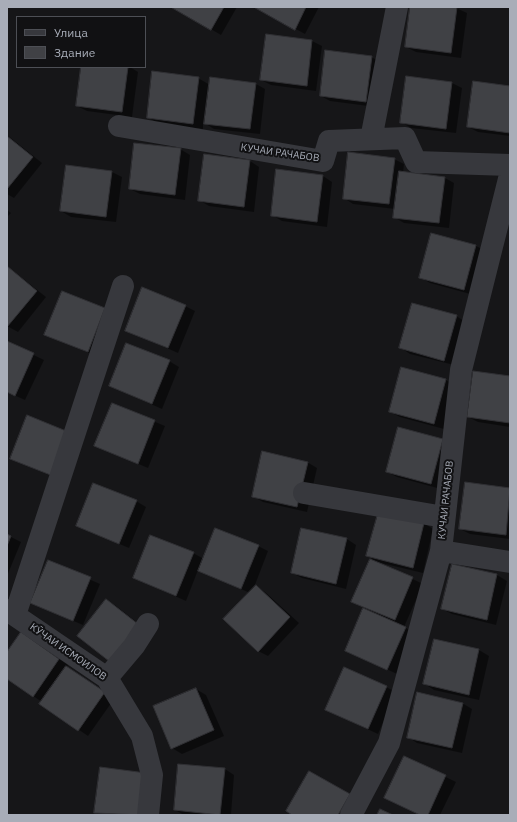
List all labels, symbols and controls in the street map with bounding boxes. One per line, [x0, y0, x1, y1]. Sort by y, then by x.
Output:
legend [16, 16, 146, 68]
text: Улица [54, 25, 88, 40]
text: Здание [54, 45, 95, 60]
street label: КУЧАИ РАЧАБОВ [240, 142, 320, 164]
street label: КУЧАИ РАЧАБОВ [436, 460, 456, 540]
street label: КӮЧАИ ИСМОИЛОВ [27, 621, 109, 683]

